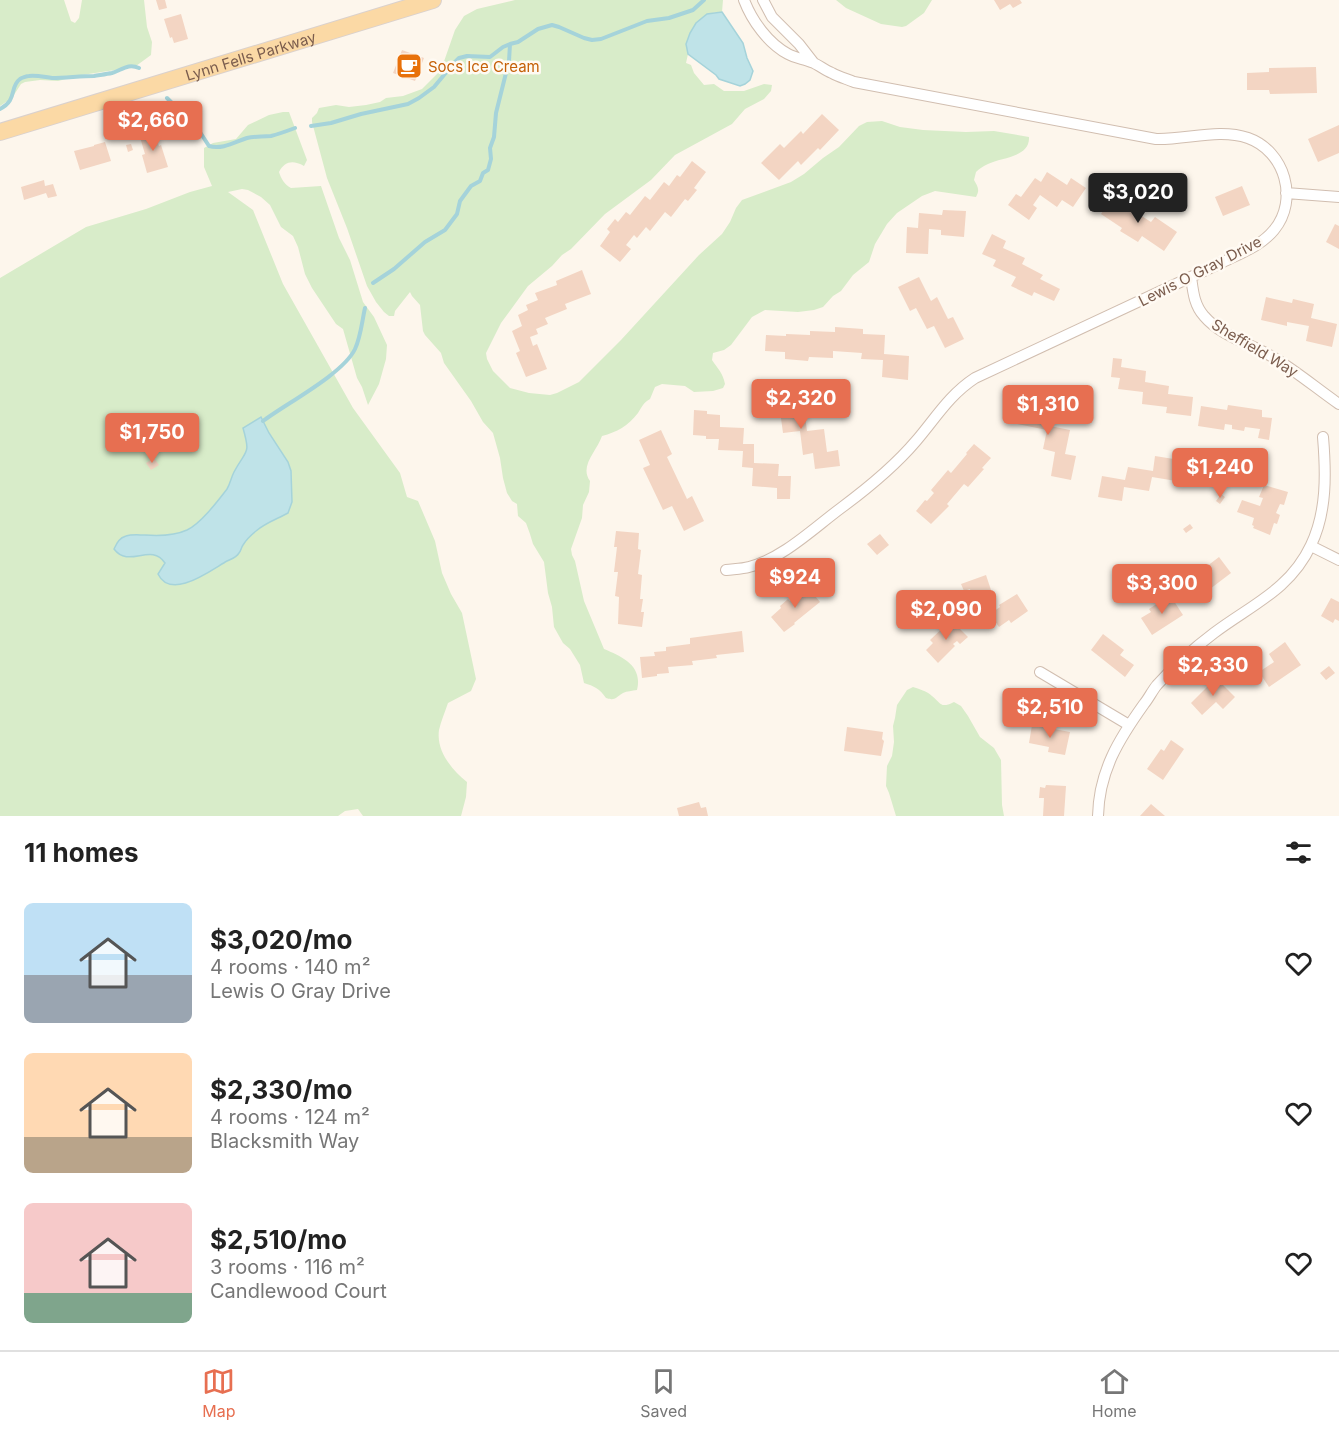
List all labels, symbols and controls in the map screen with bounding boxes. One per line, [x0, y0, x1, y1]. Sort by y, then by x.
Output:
street label: Lynn Fells Parkway [183, 27, 319, 84]
cafe icon: Socs Ice Cream [394, 51, 424, 81]
place label: Socs Ice Cream [428, 57, 540, 76]
pin: $2,660 [104, 101, 202, 152]
text: $2,660 [117, 108, 189, 132]
pin: $3,020 [1089, 173, 1187, 224]
text: $3,020 [1102, 180, 1174, 204]
street label: Lewis O Gray Drive [1135, 232, 1265, 310]
street label: Sheffield Way [1208, 315, 1302, 382]
pin: $2,320 [752, 379, 850, 430]
pin: $1,310 [999, 385, 1097, 436]
text: $2,320 [766, 386, 836, 410]
text: $1,310 [1017, 392, 1079, 416]
pin: $1,750 [103, 413, 201, 464]
text: $1,750 [119, 420, 185, 444]
pin: $1,240 [1171, 448, 1269, 499]
text: $1,240 [1186, 455, 1254, 479]
pin: $924 [759, 558, 831, 609]
pin: $3,300 [1113, 564, 1211, 615]
text: $924 [769, 565, 821, 589]
text: $3,300 [1126, 571, 1198, 595]
pin: $2,090 [897, 590, 995, 641]
text: $2,090 [910, 597, 982, 621]
pin: $2,330 [1164, 646, 1262, 697]
text: $2,330 [1177, 653, 1249, 677]
pin: $2,510 [1001, 688, 1099, 739]
text: $2,510 [1016, 695, 1084, 719]
icon: filters [1282, 836, 1315, 869]
text: 11 homes [24, 837, 139, 868]
text: $3,020/mo [210, 924, 352, 955]
icon: home [72, 927, 144, 999]
icon: heart [1282, 947, 1315, 980]
text: 4 rooms · 140 m² [210, 955, 370, 979]
text: Lewis O Gray Drive [210, 979, 391, 1003]
text: $2,330/mo [210, 1074, 352, 1105]
icon: home [72, 1077, 144, 1149]
icon: heart [1282, 1097, 1315, 1130]
text: 4 rooms · 124 m² [210, 1105, 370, 1129]
text: Blacksmith Way [210, 1129, 359, 1153]
text: $2,510/mo [210, 1224, 347, 1255]
icon: home [72, 1227, 144, 1299]
icon: heart [1282, 1247, 1315, 1280]
text: 3 rooms · 116 m² [210, 1255, 365, 1279]
text: Candlewood Court [210, 1279, 387, 1303]
tab: Map [202, 1365, 236, 1421]
tab: Saved [640, 1365, 687, 1421]
tab: Home [1092, 1365, 1137, 1421]

